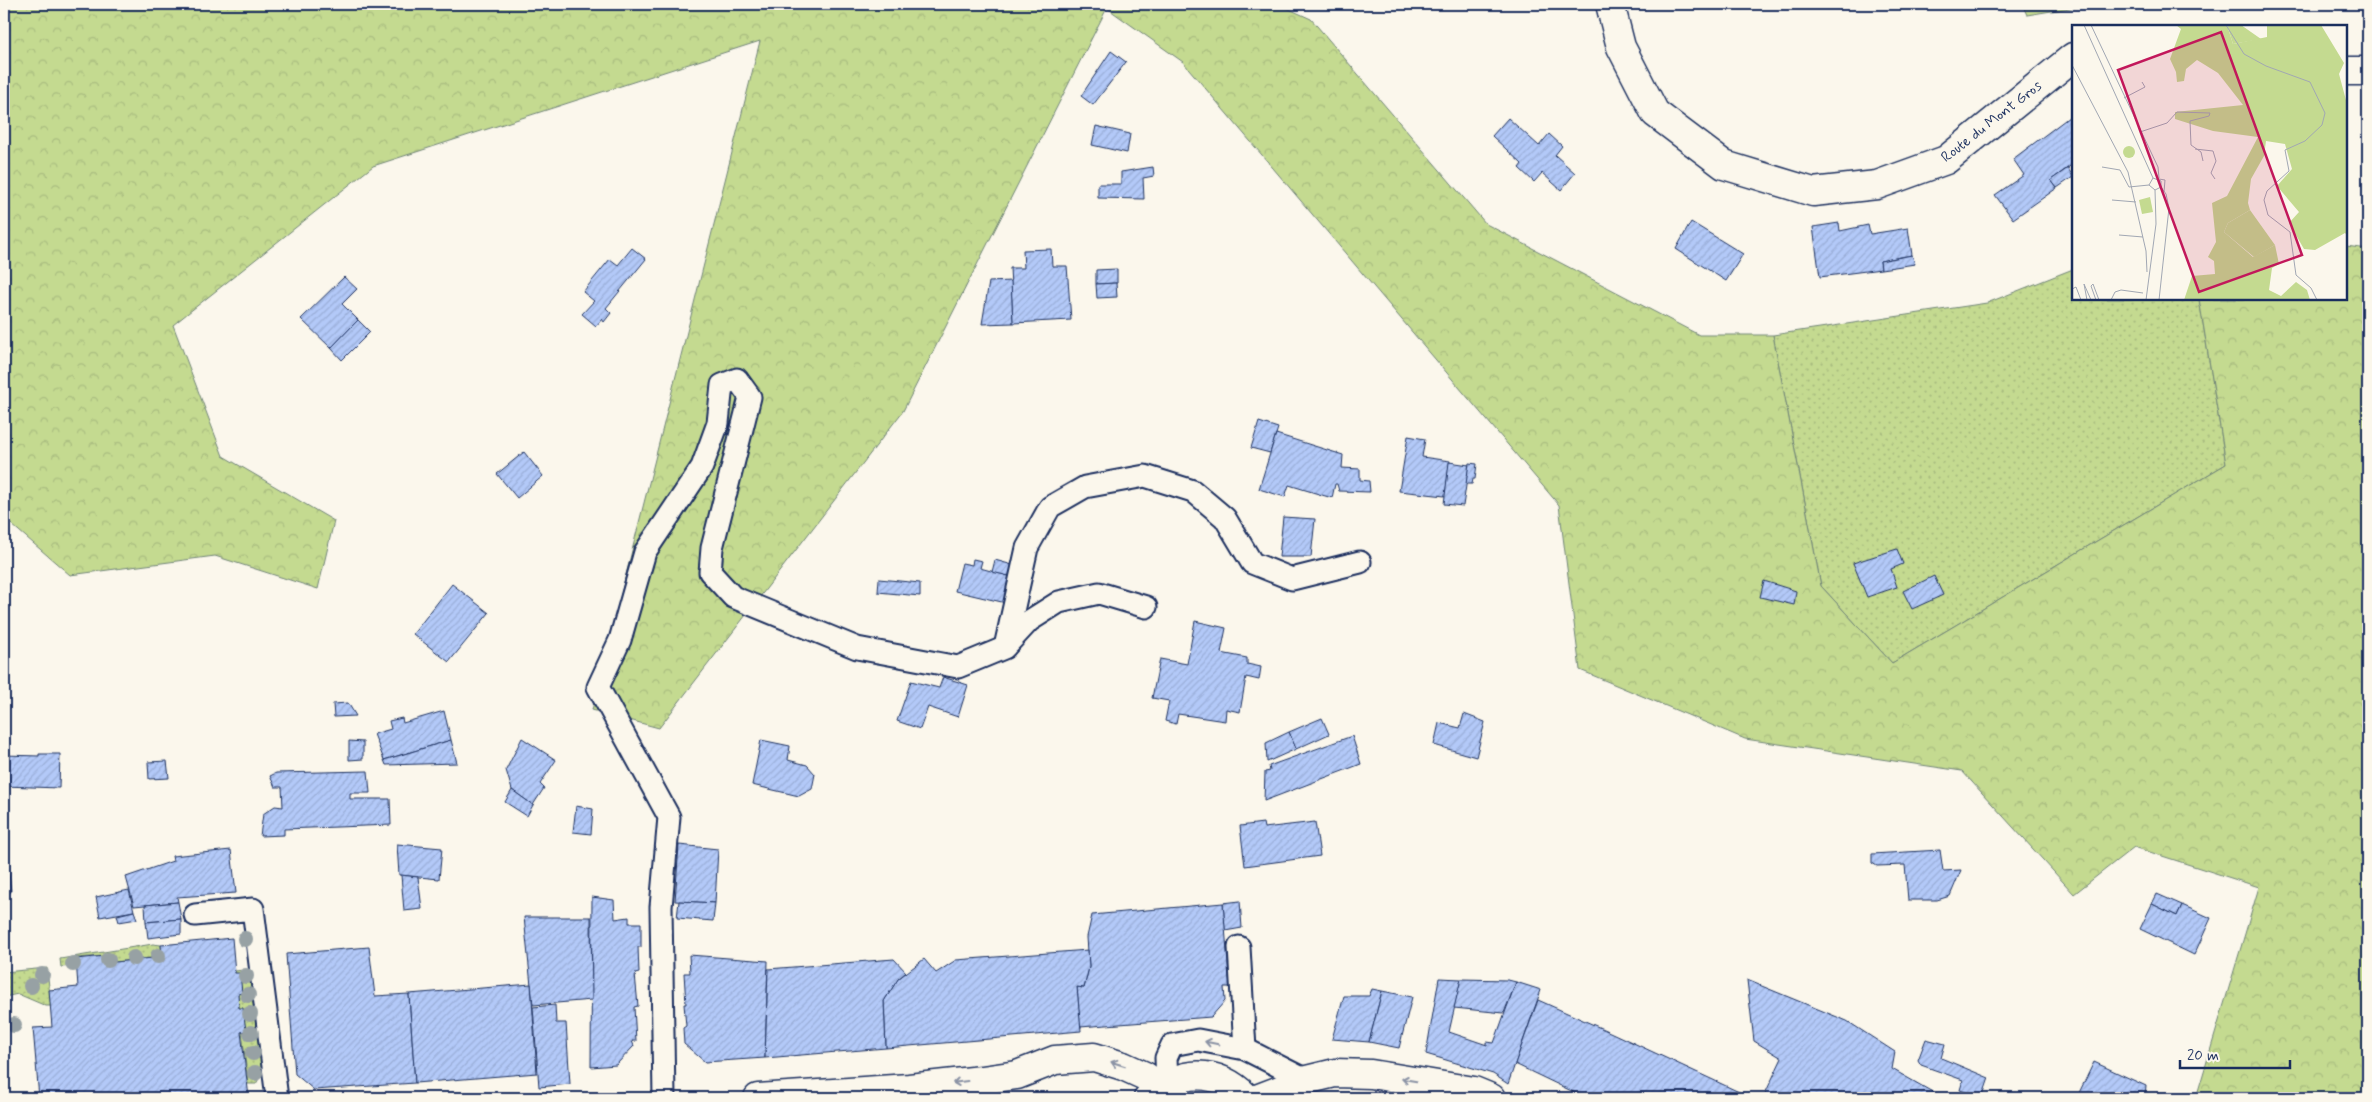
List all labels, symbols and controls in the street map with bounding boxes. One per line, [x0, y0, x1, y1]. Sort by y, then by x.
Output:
inset map [2072, 25, 2347, 300]
street label: Route du Mont Gros [1937, 76, 2046, 167]
scale bar [2180, 1037, 2290, 1069]
one-way arrow [1205, 1038, 1221, 1047]
text: 20 m [2187, 1046, 2219, 1066]
one-way arrow [1110, 1059, 1126, 1068]
one-way arrow [1402, 1075, 1418, 1085]
one-way arrow [952, 1077, 968, 1087]

